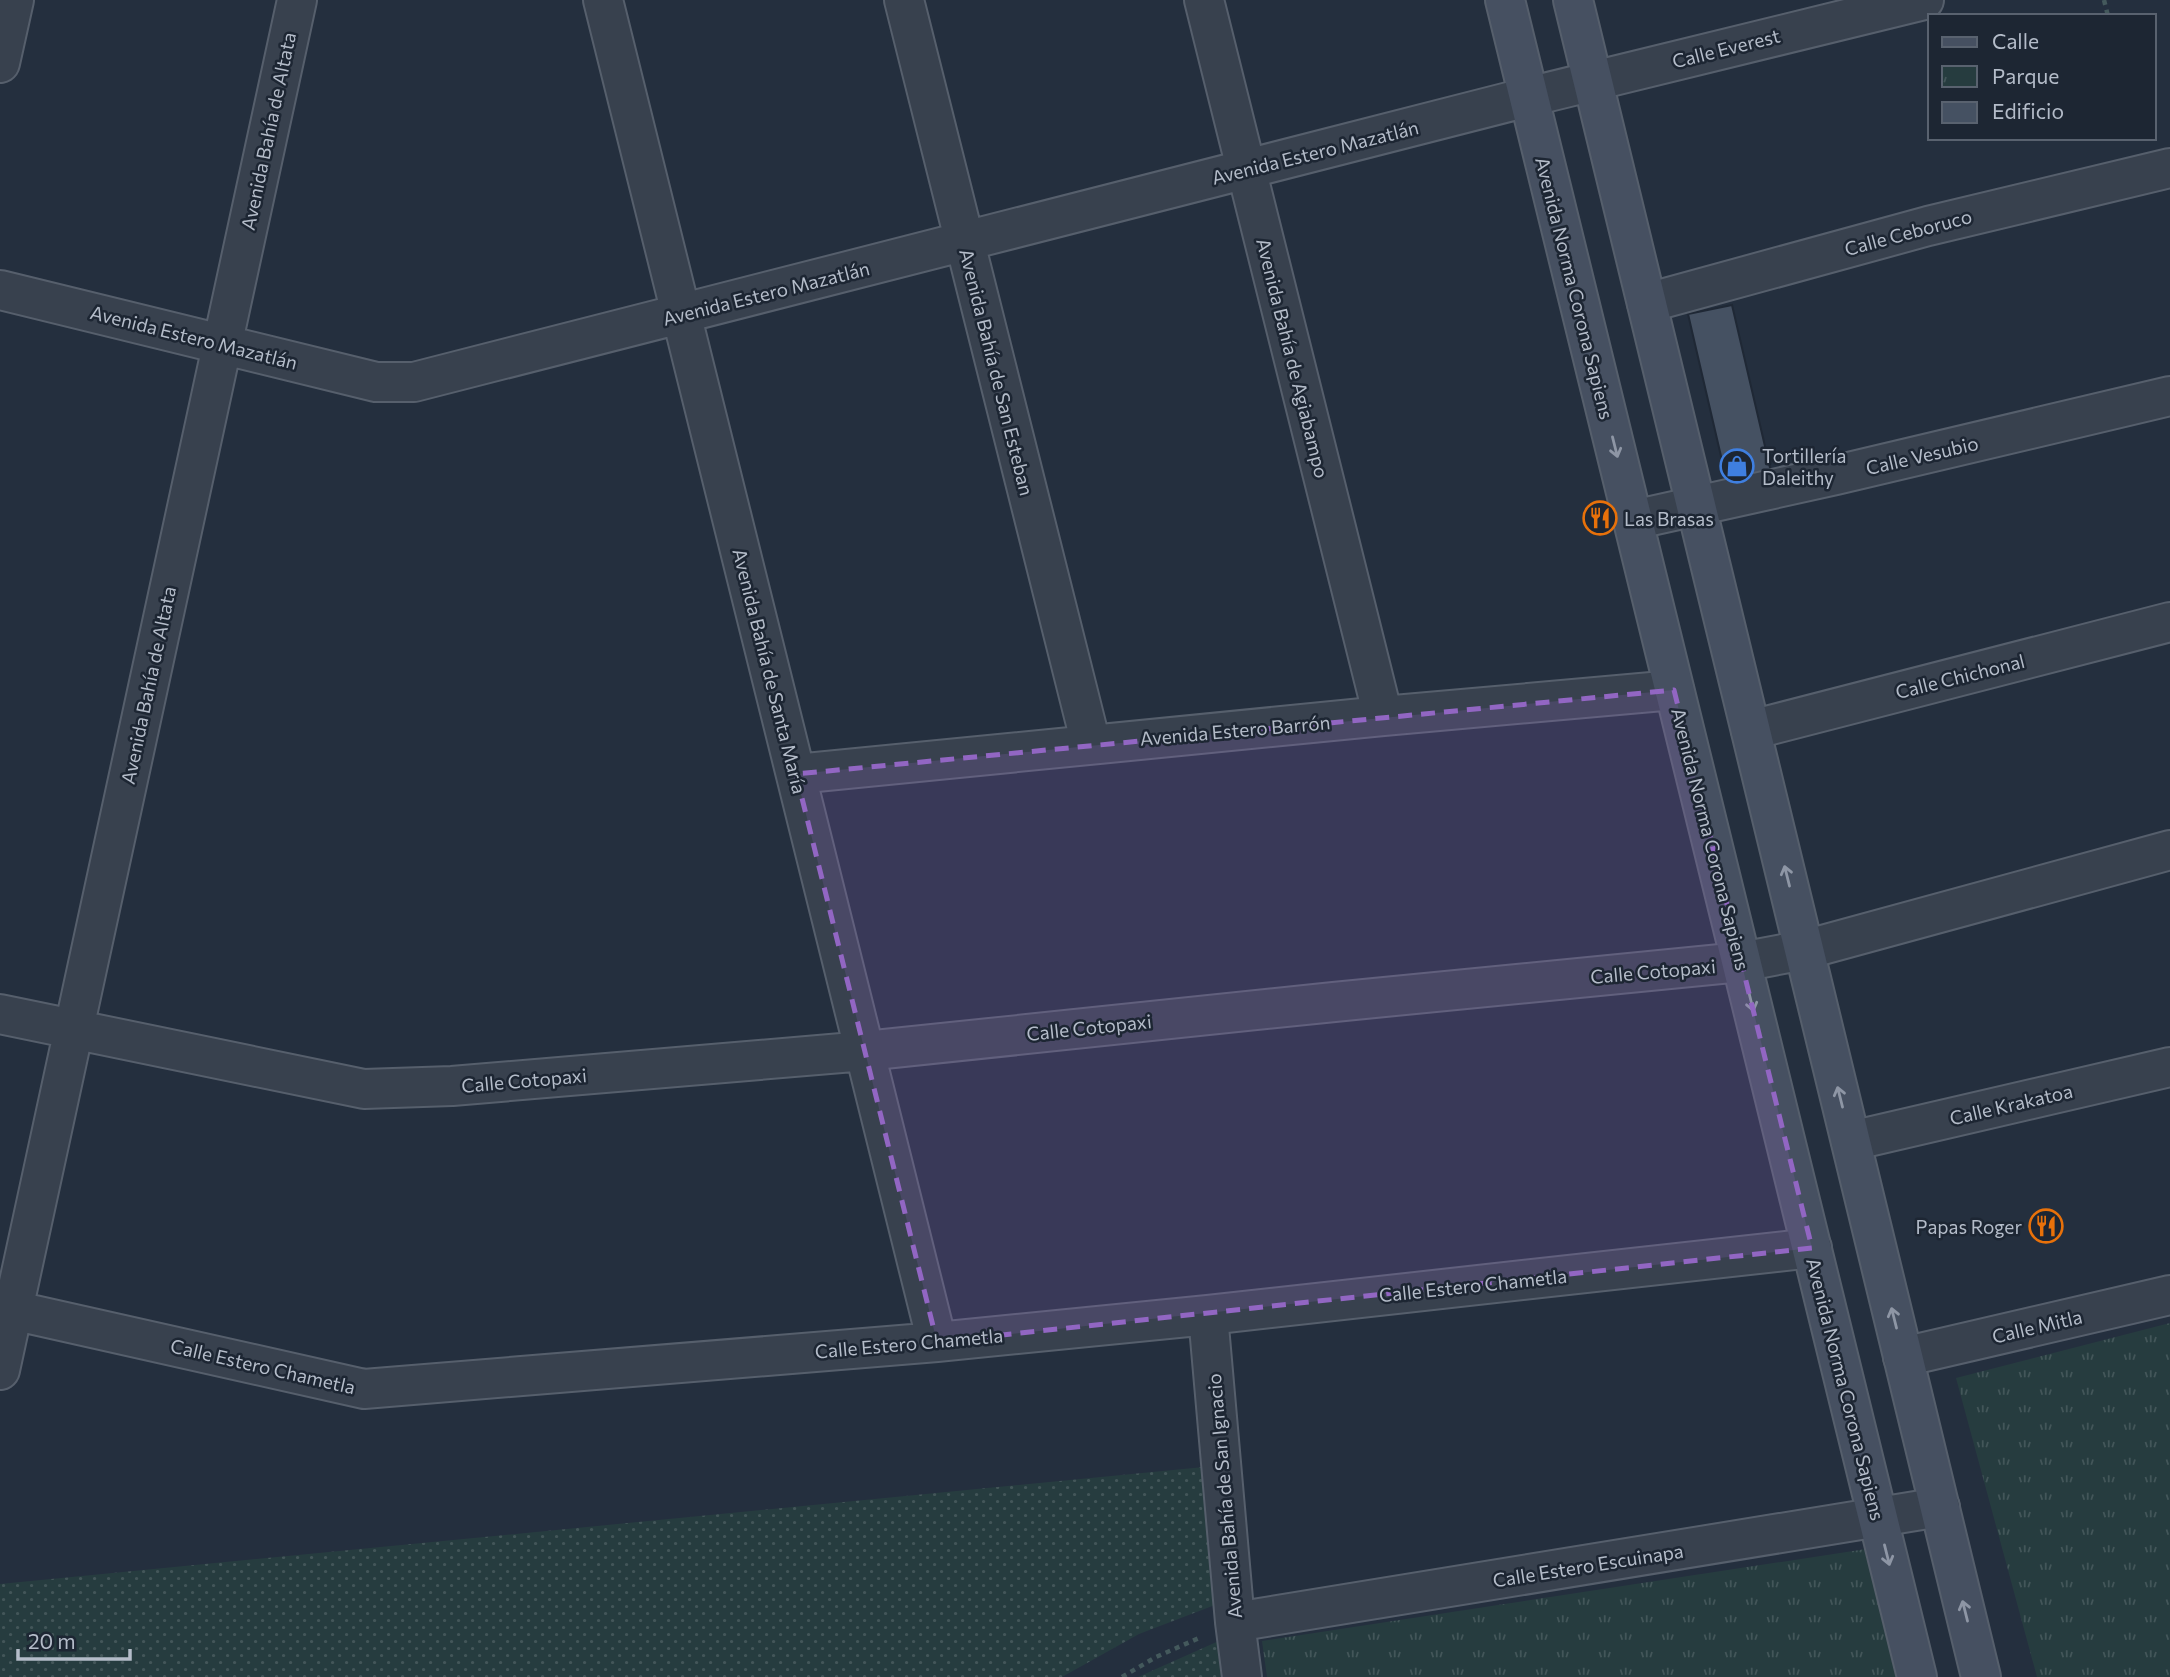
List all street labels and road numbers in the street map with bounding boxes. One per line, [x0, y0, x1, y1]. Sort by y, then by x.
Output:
street label: Calle Everest [1670, 23, 1783, 73]
street label: Avenida Bahía de Altata [236, 30, 300, 232]
street label: Avenida Estero Mazatlán [1209, 115, 1421, 189]
street label: Avenida Norma Corona Sapiens [1531, 154, 1619, 422]
street label: Calle Ceboruco [1842, 204, 1974, 260]
street label: Avenida Bahía de Agiabampo [1252, 236, 1334, 480]
street label: Avenida Bahía de San Esteban [955, 246, 1039, 498]
street label: Avenida Estero Mazatlán [660, 256, 872, 330]
street label: Avenida Estero Mazatlán [88, 300, 300, 374]
street label: Calle Vesubio [1864, 431, 1980, 479]
street label: Avenida Bahía de Santa María [728, 546, 812, 796]
street label: Avenida Bahía de Altata [116, 584, 180, 786]
street label: Calle Chichonal [1893, 649, 2027, 703]
street label: Avenida Norma Corona Sapiens [1667, 705, 1755, 973]
street label: Avenida Estero Barrón [1139, 710, 1331, 750]
street label: Calle Cotopaxi [1589, 954, 1717, 988]
street label: Calle Cotopaxi [1025, 1009, 1153, 1045]
street label: Calle Cotopaxi [460, 1063, 588, 1097]
street label: Calle Krakatoa [1947, 1079, 2075, 1129]
street label: Avenida Norma Corona Sapiens [1802, 1255, 1890, 1523]
street label: Calle Estero Chametla [1378, 1264, 1568, 1306]
street label: Calle Mitla [1990, 1304, 2084, 1348]
street label: Calle Estero Chametla [814, 1323, 1004, 1363]
street label: Calle Estero Chametla [168, 1334, 358, 1398]
street label: Avenida Bahía de San Ignacio [1202, 1372, 1246, 1620]
street label: Calle Estero Escuinapa [1491, 1539, 1685, 1591]

